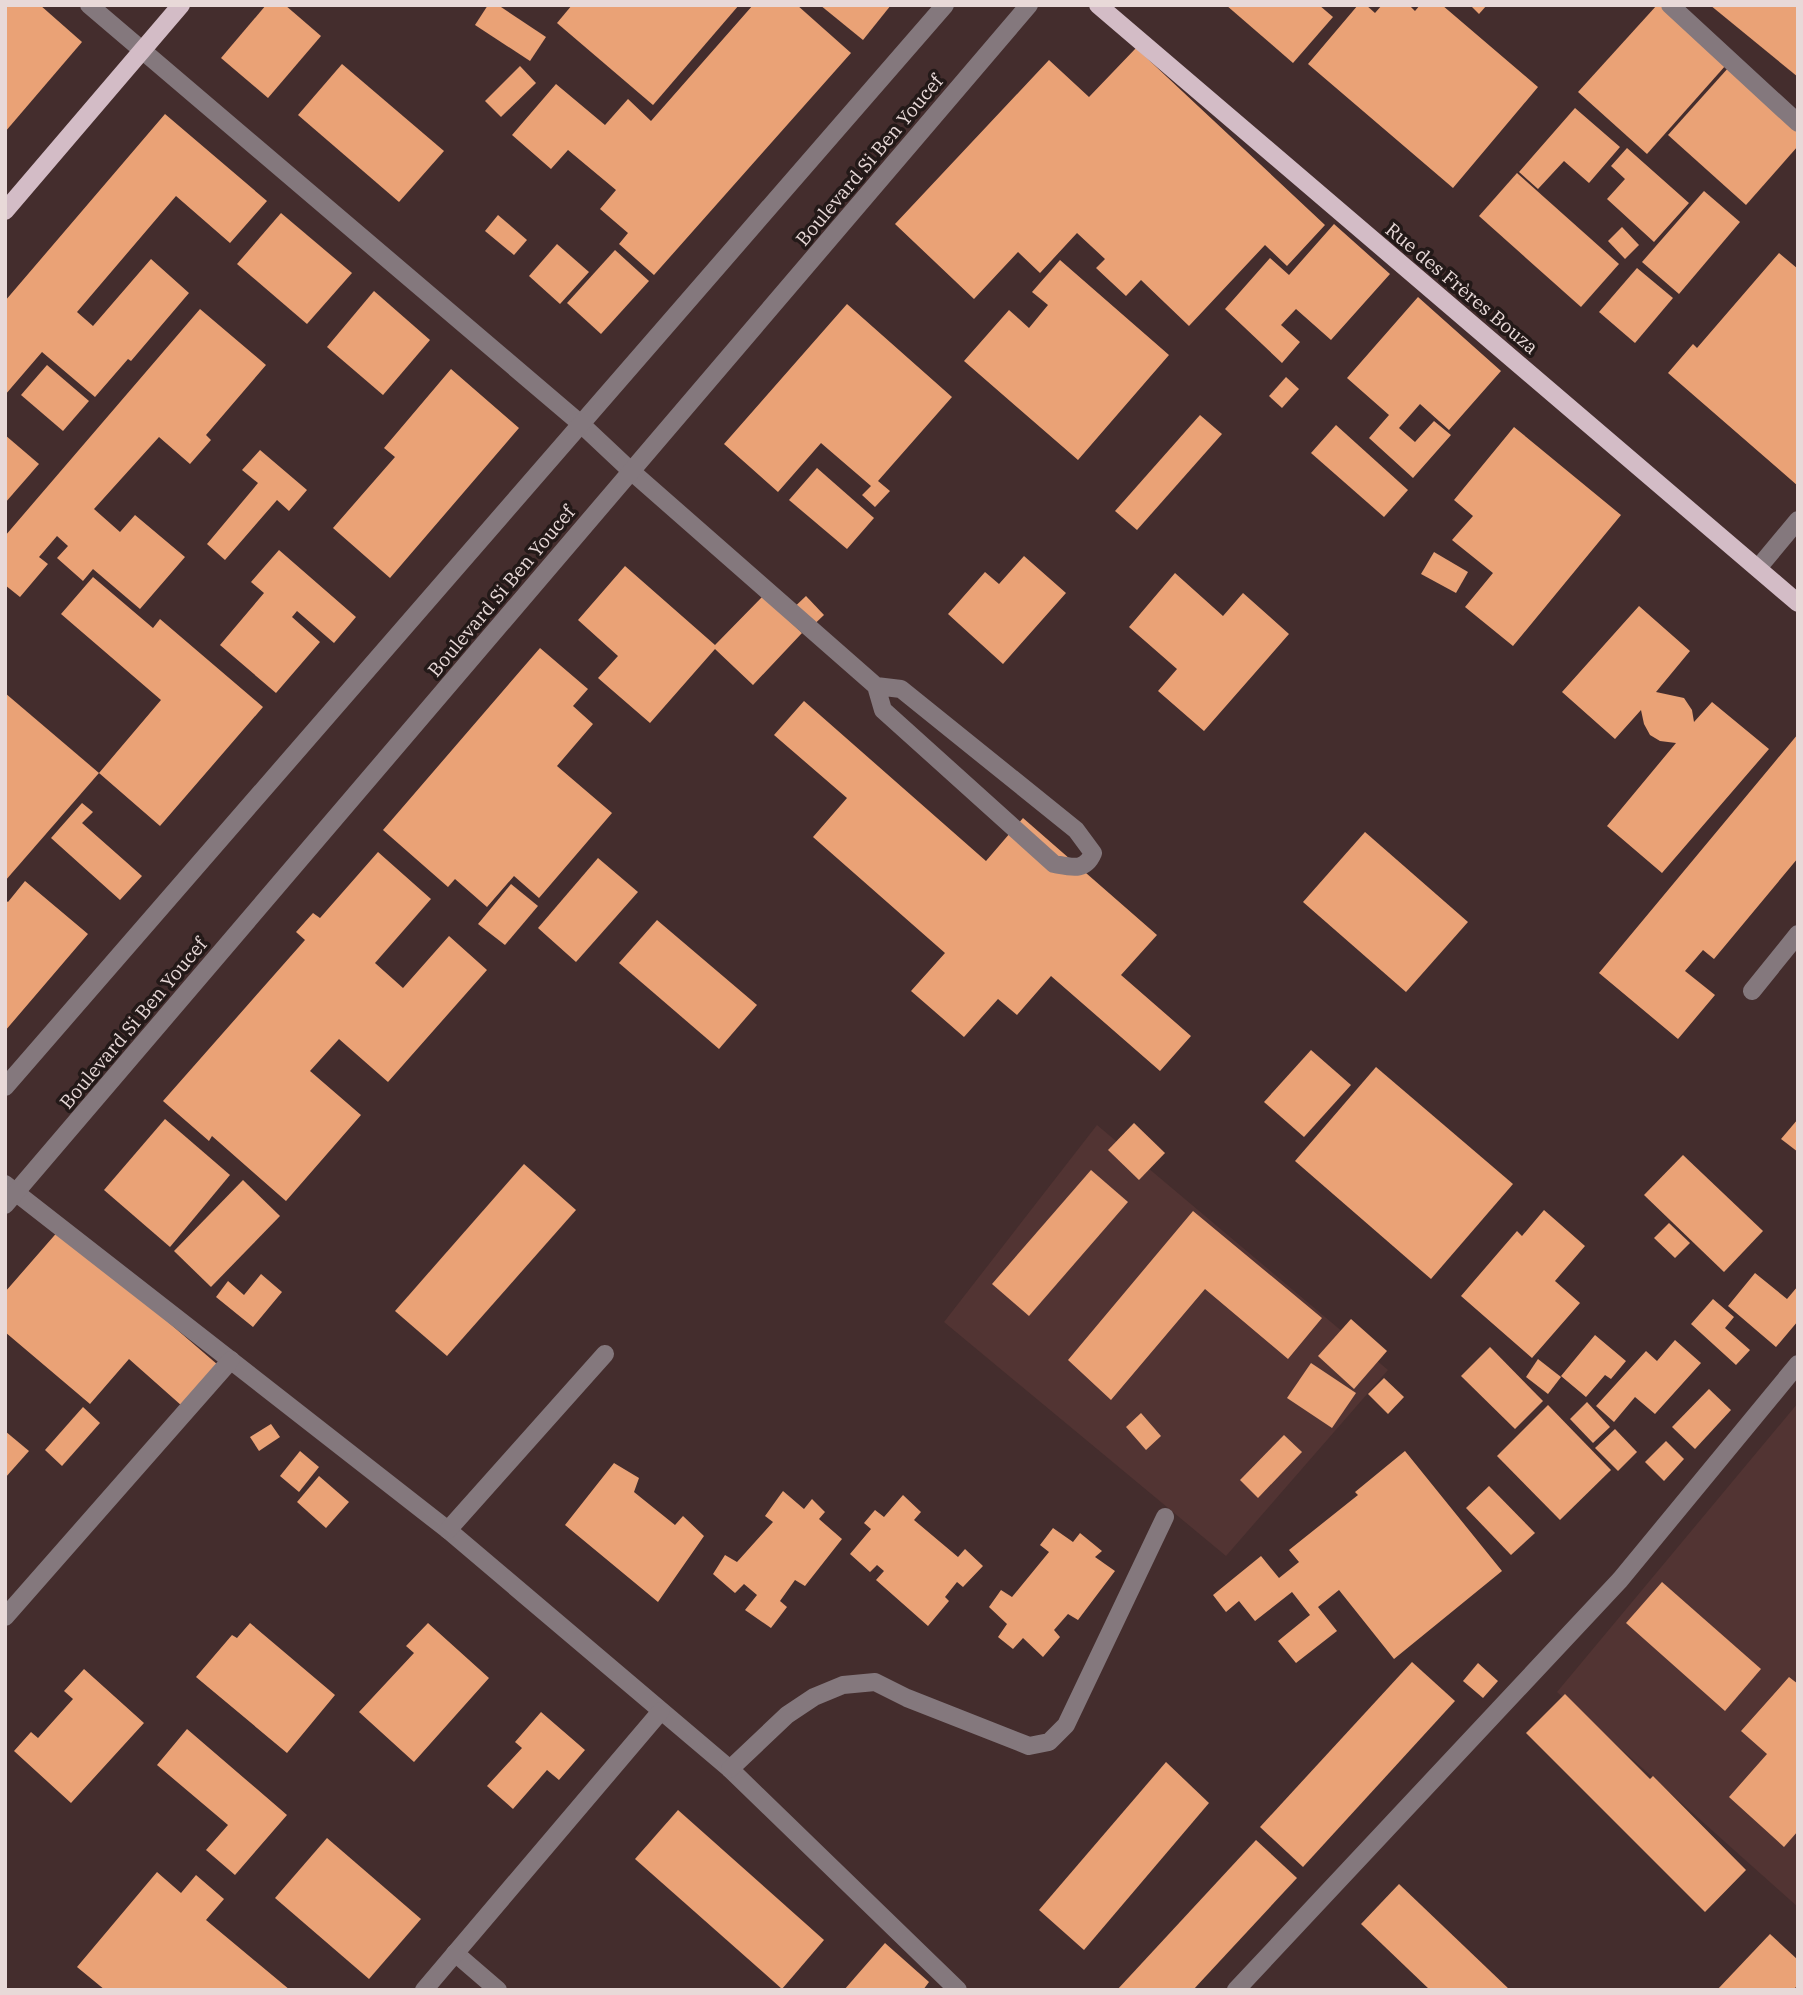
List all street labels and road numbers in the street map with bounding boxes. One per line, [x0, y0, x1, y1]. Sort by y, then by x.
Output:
street label: Boulevard Si Ben Youcef [790, 68, 949, 251]
street label: Rue des Frères Bouza [1381, 217, 1543, 359]
street label: Boulevard Si Ben Youcef [422, 499, 581, 682]
street label: Boulevard Si Ben Youcef [54, 931, 213, 1114]

